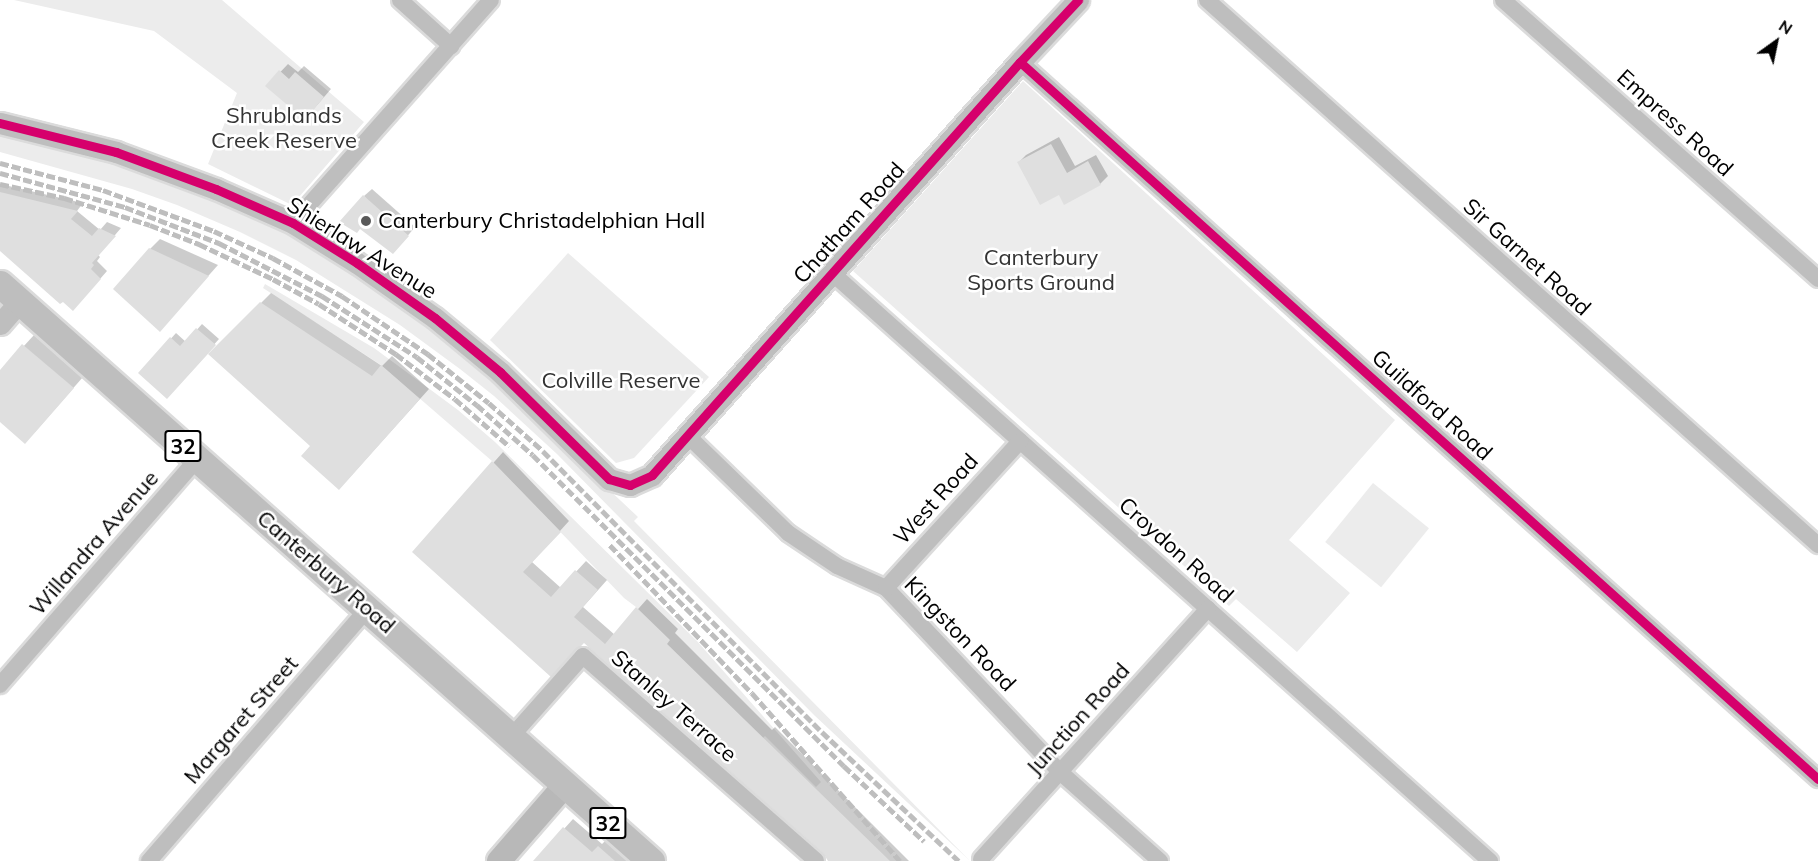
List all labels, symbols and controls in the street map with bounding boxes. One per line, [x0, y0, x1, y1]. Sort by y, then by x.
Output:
north arrow [1746, 12, 1806, 72]
text: N [1775, 15, 1796, 39]
street label: Empress Road [1612, 64, 1738, 182]
park label: Shrublands Creek Reserve [211, 102, 357, 154]
street label: Chatham Road [788, 157, 910, 289]
street label: Shierlaw Avenue [282, 191, 442, 305]
street label: Sir Garnet Road [1458, 193, 1596, 321]
place label: Canterbury Christadelphian Hall [378, 208, 705, 234]
marker: Canterbury Christadelphian Hall [359, 214, 373, 228]
park label: Canterbury Sports Ground [967, 244, 1115, 296]
street label: Guildford Road [1366, 344, 1498, 466]
park label: Colville Reserve [541, 368, 701, 394]
road number: 32 [164, 428, 202, 464]
street label: West Road [888, 448, 984, 550]
street label: Willandra Avenue [24, 465, 164, 621]
street label: Croydon Road [1113, 492, 1239, 608]
street label: Canterbury Road [252, 505, 400, 639]
street label: Kingston Road [899, 571, 1021, 697]
street label: Stanley Terrace [606, 644, 742, 768]
street label: Margaret Street [178, 651, 304, 789]
street label: Junction Road [1021, 657, 1135, 781]
road number: 32 [588, 805, 628, 841]

